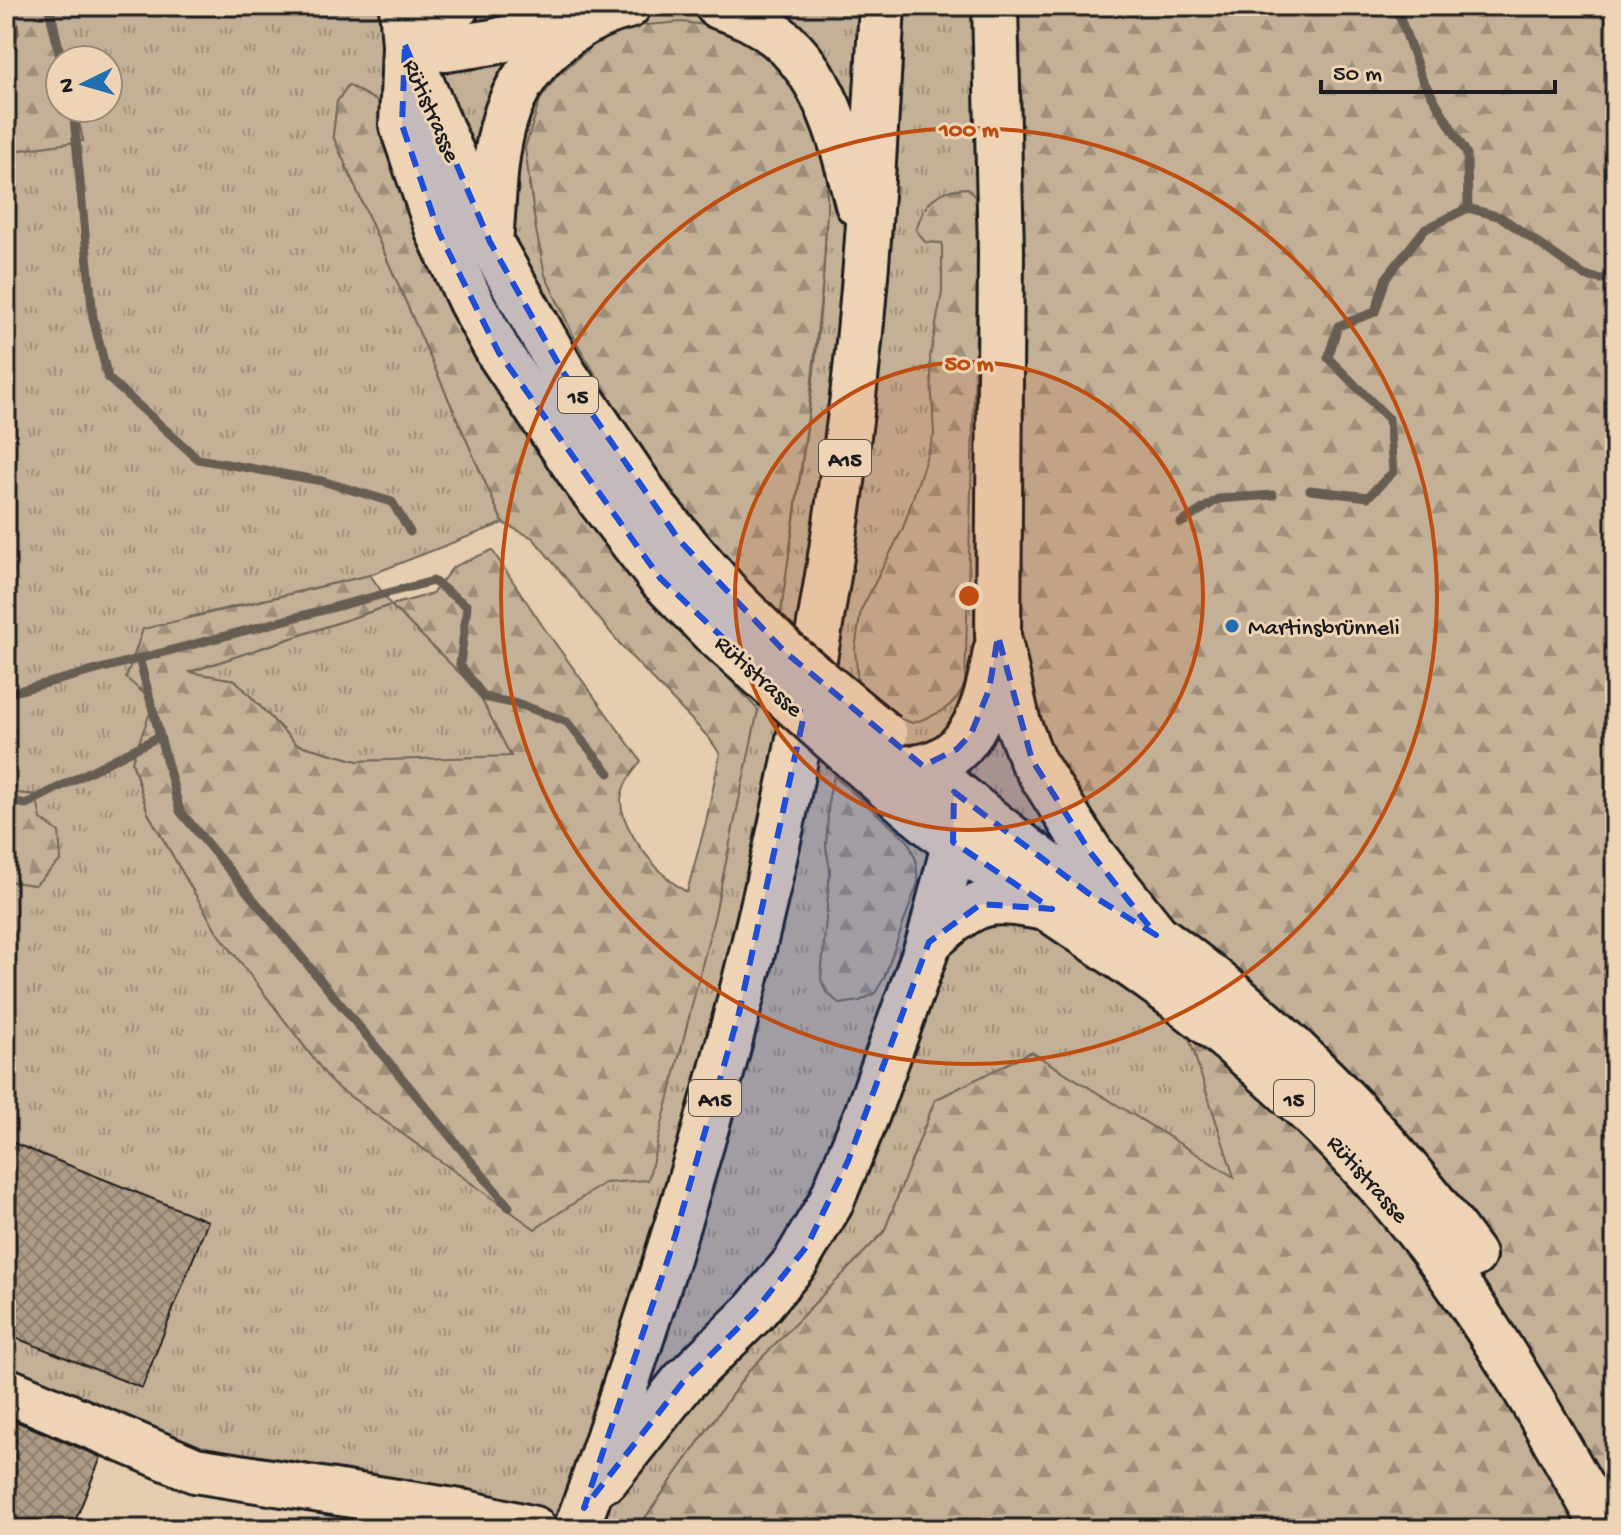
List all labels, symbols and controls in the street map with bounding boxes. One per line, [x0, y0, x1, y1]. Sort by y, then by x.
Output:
north arrow [44, 44, 124, 124]
scale bar [1321, 44, 1555, 94]
street label: Rütistrasse [394, 56, 466, 168]
text: 50 m [1333, 61, 1382, 90]
text: N [54, 77, 82, 94]
text: 100 m [938, 117, 999, 146]
text: 50 m [945, 351, 993, 380]
road number: 15 [558, 377, 598, 413]
road number: A15 [819, 440, 871, 476]
centre of rings [955, 582, 983, 610]
place label: Martinsbrünneli [1248, 615, 1400, 644]
marker: Martinsbrünneli [1223, 617, 1241, 635]
street label: Rütistrasse [707, 630, 808, 725]
road number: A15 [689, 1080, 741, 1116]
road number: 15 [1274, 1080, 1314, 1116]
street label: Rütistrasse [1319, 1130, 1414, 1231]

